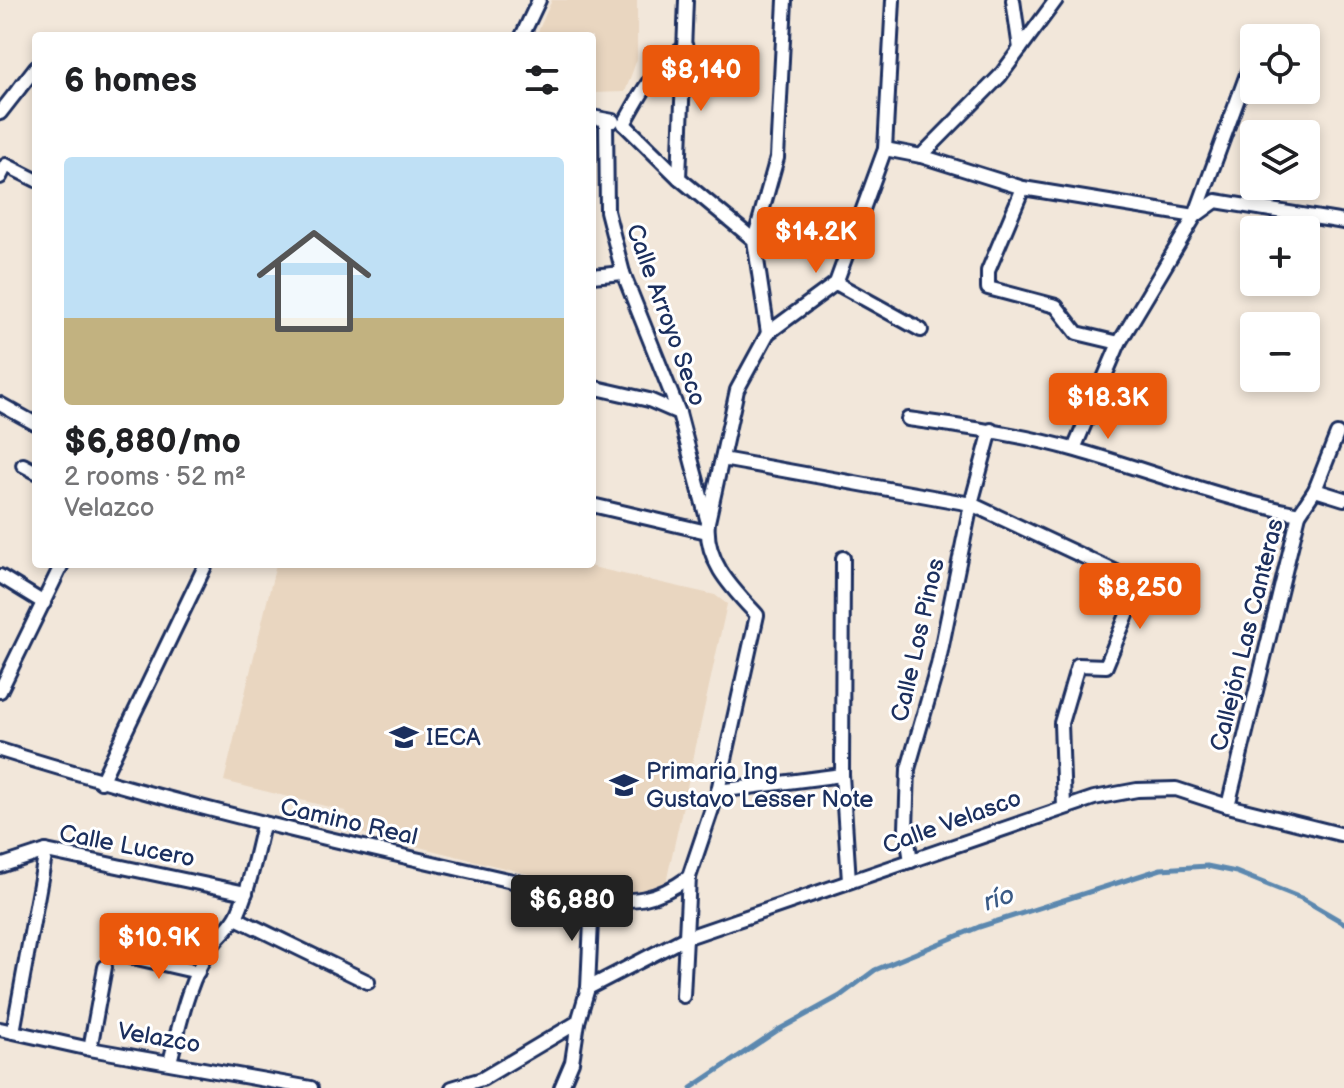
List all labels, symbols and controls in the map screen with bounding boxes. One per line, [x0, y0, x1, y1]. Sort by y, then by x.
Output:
map controls [1240, 24, 1320, 392]
button: locate [1240, 24, 1320, 104]
pin: $8,140 [636, 45, 766, 113]
text: $8,140 [661, 55, 742, 86]
icon: filters [520, 58, 564, 102]
text: 6 homes [64, 60, 197, 101]
button: layers [1240, 120, 1320, 200]
pin: $14.2K [751, 207, 881, 275]
icon: home [242, 209, 386, 353]
button: + [1240, 216, 1320, 296]
text: $14.2K [775, 217, 857, 248]
street label: Calle Arroyo Seco [620, 220, 712, 410]
button: − [1240, 312, 1320, 392]
pin: $18.3K [1043, 373, 1173, 441]
text: $18.3K [1067, 383, 1149, 414]
text: $6,880/mo [64, 421, 241, 462]
text: 2 rooms · 52 m² [64, 462, 246, 493]
text: Velazco [64, 493, 155, 524]
street label: Callejón Las Canteras [1204, 516, 1290, 754]
street label: Calle Los Pinos [885, 555, 951, 724]
pin: $8,250 [1075, 563, 1205, 631]
text: $8,250 [1097, 573, 1183, 604]
school or university icon: IECA [389, 722, 419, 752]
place label: IECA [426, 723, 481, 752]
place label: Primaria Ing Gustavo Lesser Note [646, 757, 874, 814]
school or university icon: Primaria Ing Gustavo Lesser Note [609, 770, 639, 800]
street label: Calle Velasco [879, 784, 1025, 860]
street label: Camino Real [278, 792, 420, 852]
street label: Calle Lucero [57, 819, 197, 873]
pin: $6,880 [507, 875, 637, 943]
water label: río [980, 879, 1018, 919]
text: $6,880 [529, 885, 615, 916]
pin: $10.9K [94, 913, 224, 981]
text: $10.9K [118, 923, 200, 954]
street label: Velazco [115, 1016, 203, 1060]

